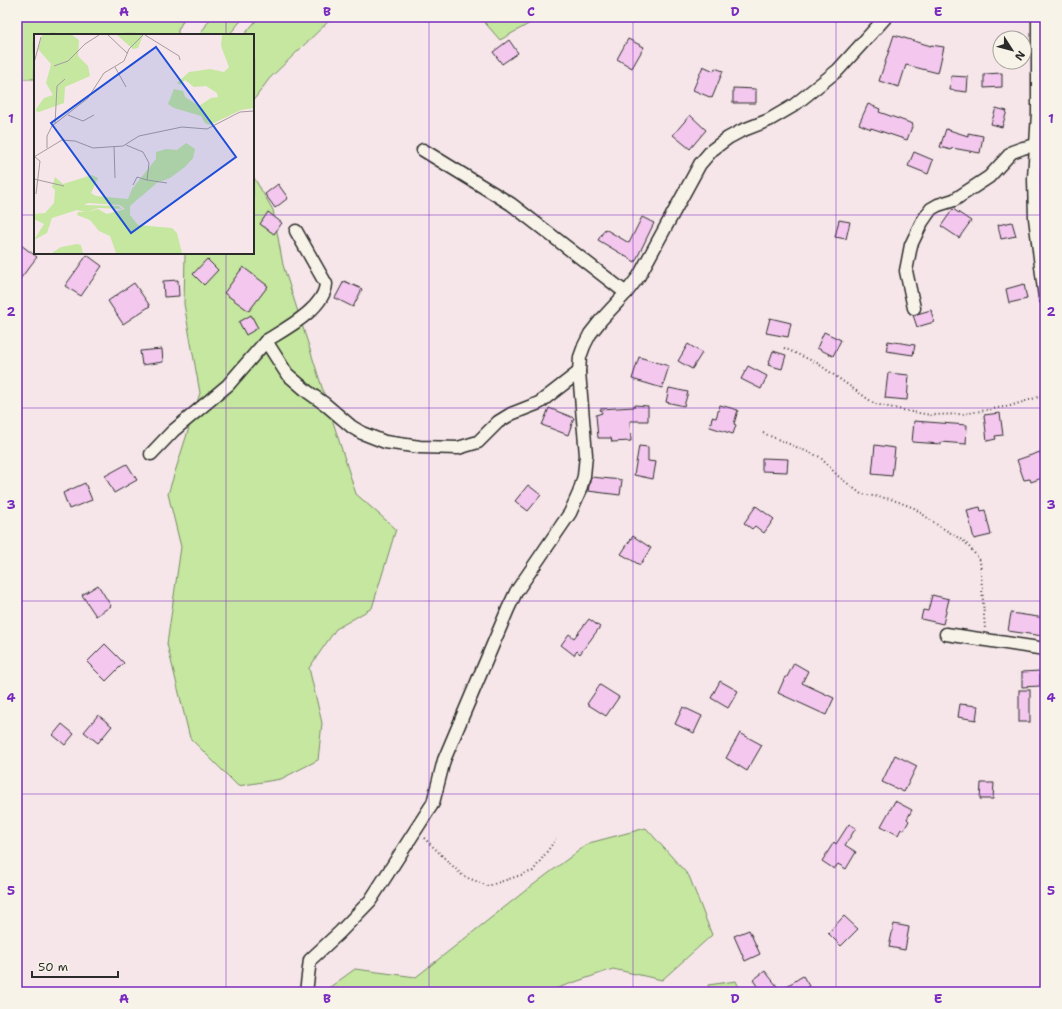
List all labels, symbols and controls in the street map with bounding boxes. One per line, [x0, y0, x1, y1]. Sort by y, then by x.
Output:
text: A [119, 3, 129, 20]
text: B [323, 3, 331, 20]
text: C [527, 3, 535, 20]
text: D [730, 3, 740, 20]
text: E [934, 3, 943, 20]
north arrow [992, 30, 1032, 70]
inset map [34, 34, 254, 254]
text: N [1011, 48, 1028, 64]
text: 1 [8, 110, 14, 127]
text: 1 [1048, 110, 1054, 127]
text: 2 [6, 303, 16, 320]
text: 2 [1046, 303, 1056, 320]
text: 3 [6, 496, 16, 513]
text: 3 [1046, 496, 1056, 513]
text: 4 [6, 689, 16, 706]
text: 4 [1046, 689, 1056, 706]
text: 5 [7, 882, 15, 899]
text: 5 [1047, 882, 1055, 899]
scale bar [32, 953, 118, 979]
text: 50 m [38, 959, 68, 975]
text: A [119, 990, 129, 1007]
text: B [323, 990, 331, 1007]
text: C [527, 990, 535, 1007]
text: D [730, 990, 740, 1007]
text: E [934, 990, 943, 1007]

